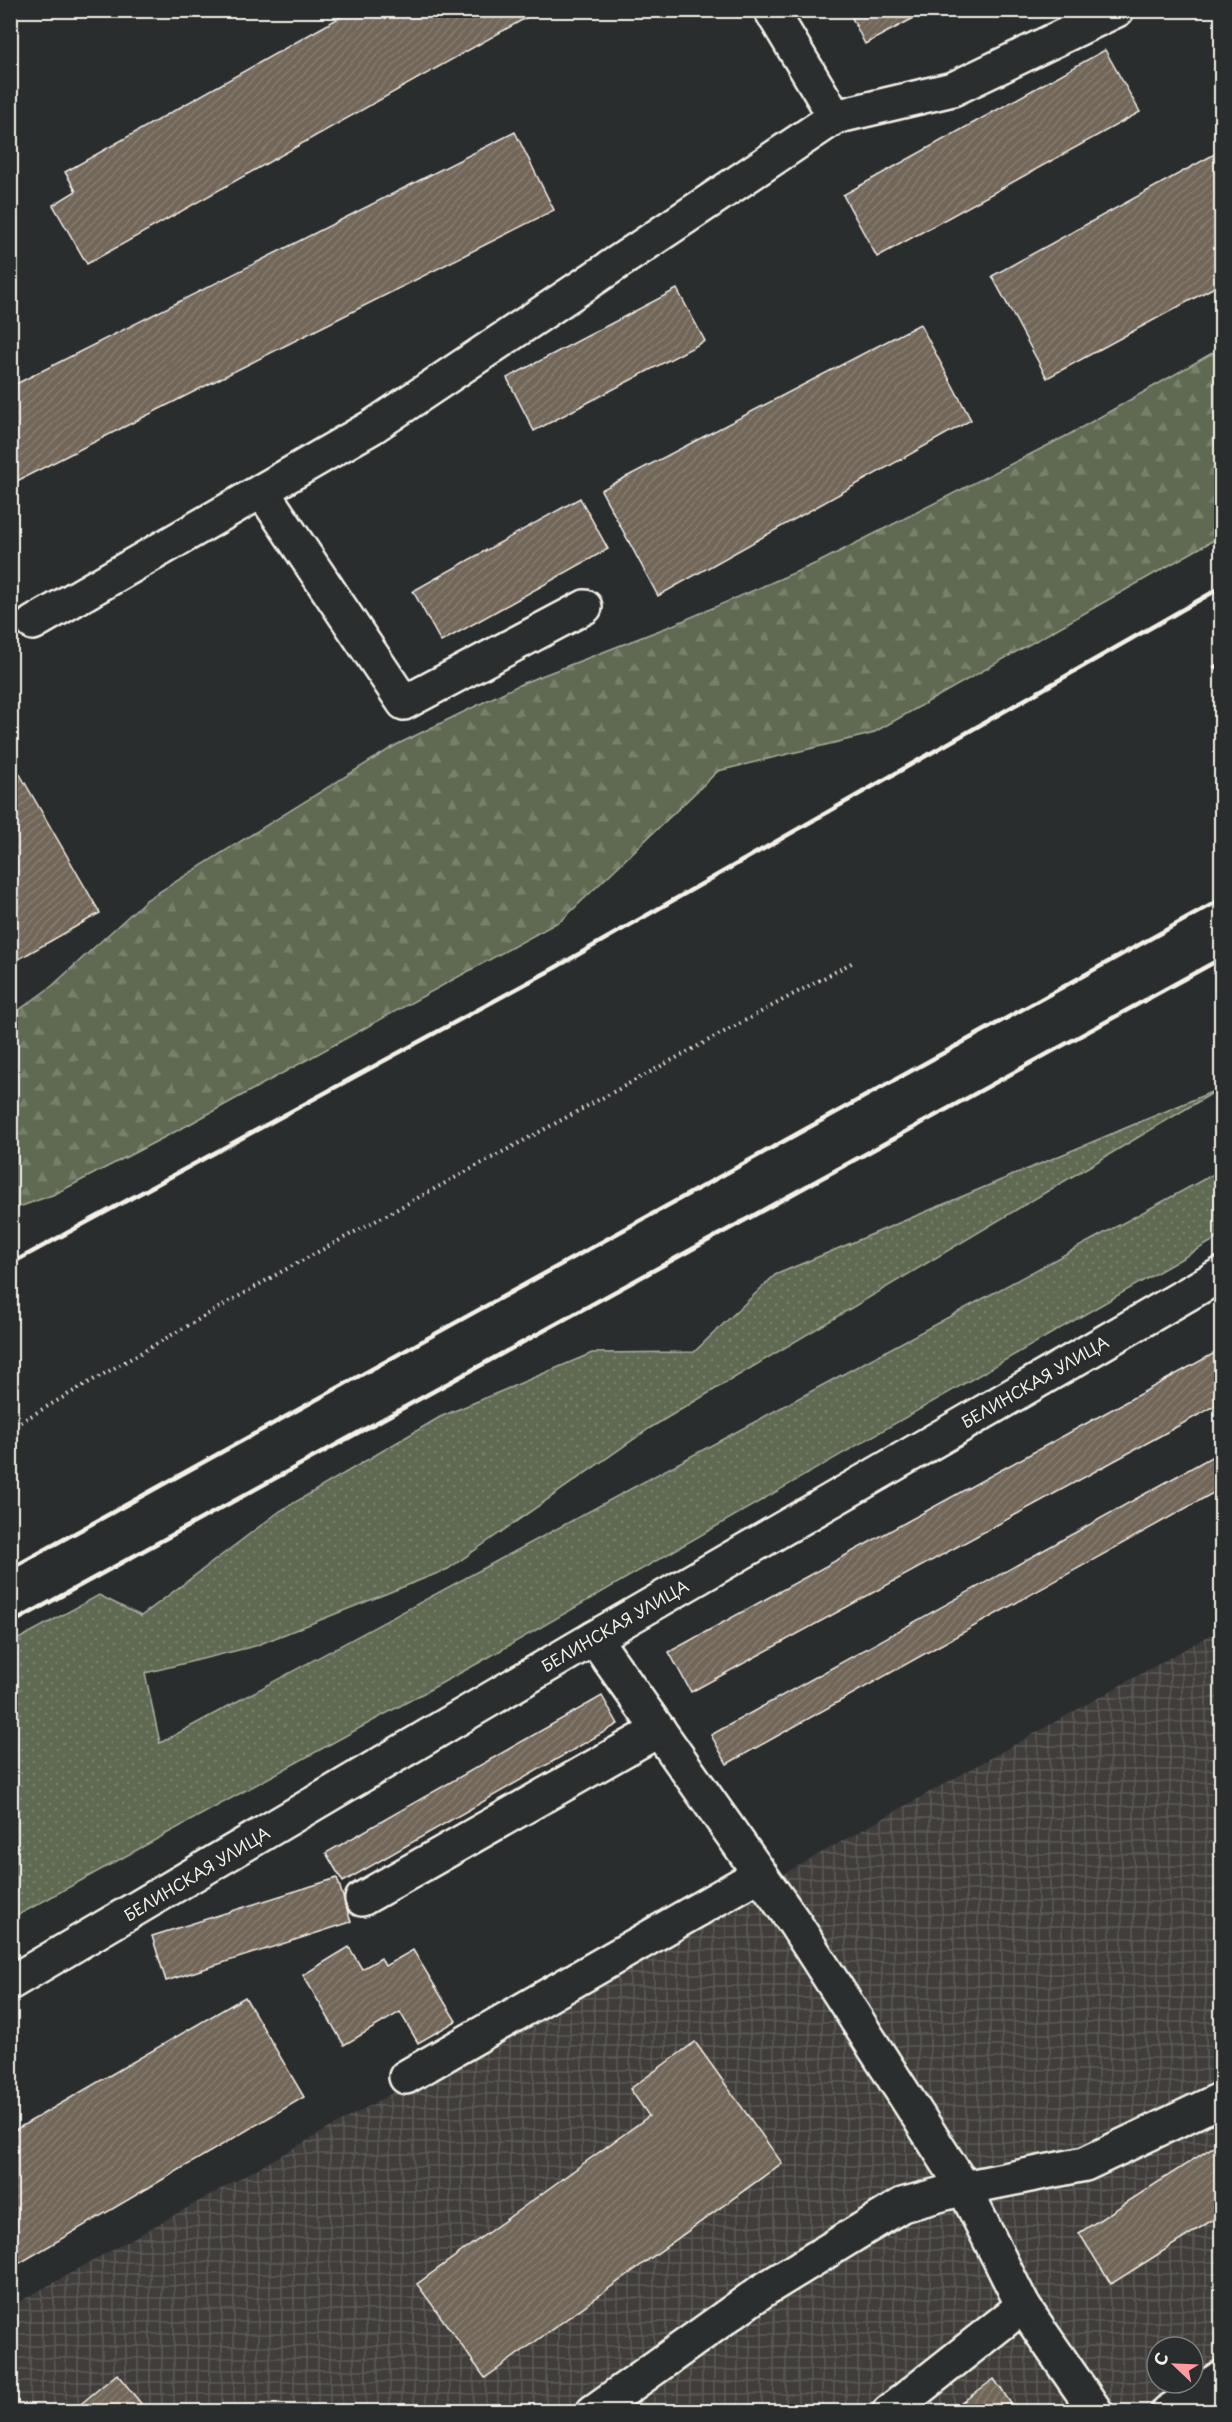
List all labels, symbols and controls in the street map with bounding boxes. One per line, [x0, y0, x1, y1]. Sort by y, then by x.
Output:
street label: БЕЛИНСКАЯ УЛИЦА [956, 1329, 1113, 1433]
street label: БЕЛИНСКАЯ УЛИЦА [536, 1573, 693, 1677]
street label: БЕЛИНСКАЯ УЛИЦА [119, 1820, 274, 1926]
north arrow [1145, 2335, 1205, 2395]
text: С [1147, 2349, 1174, 2369]

